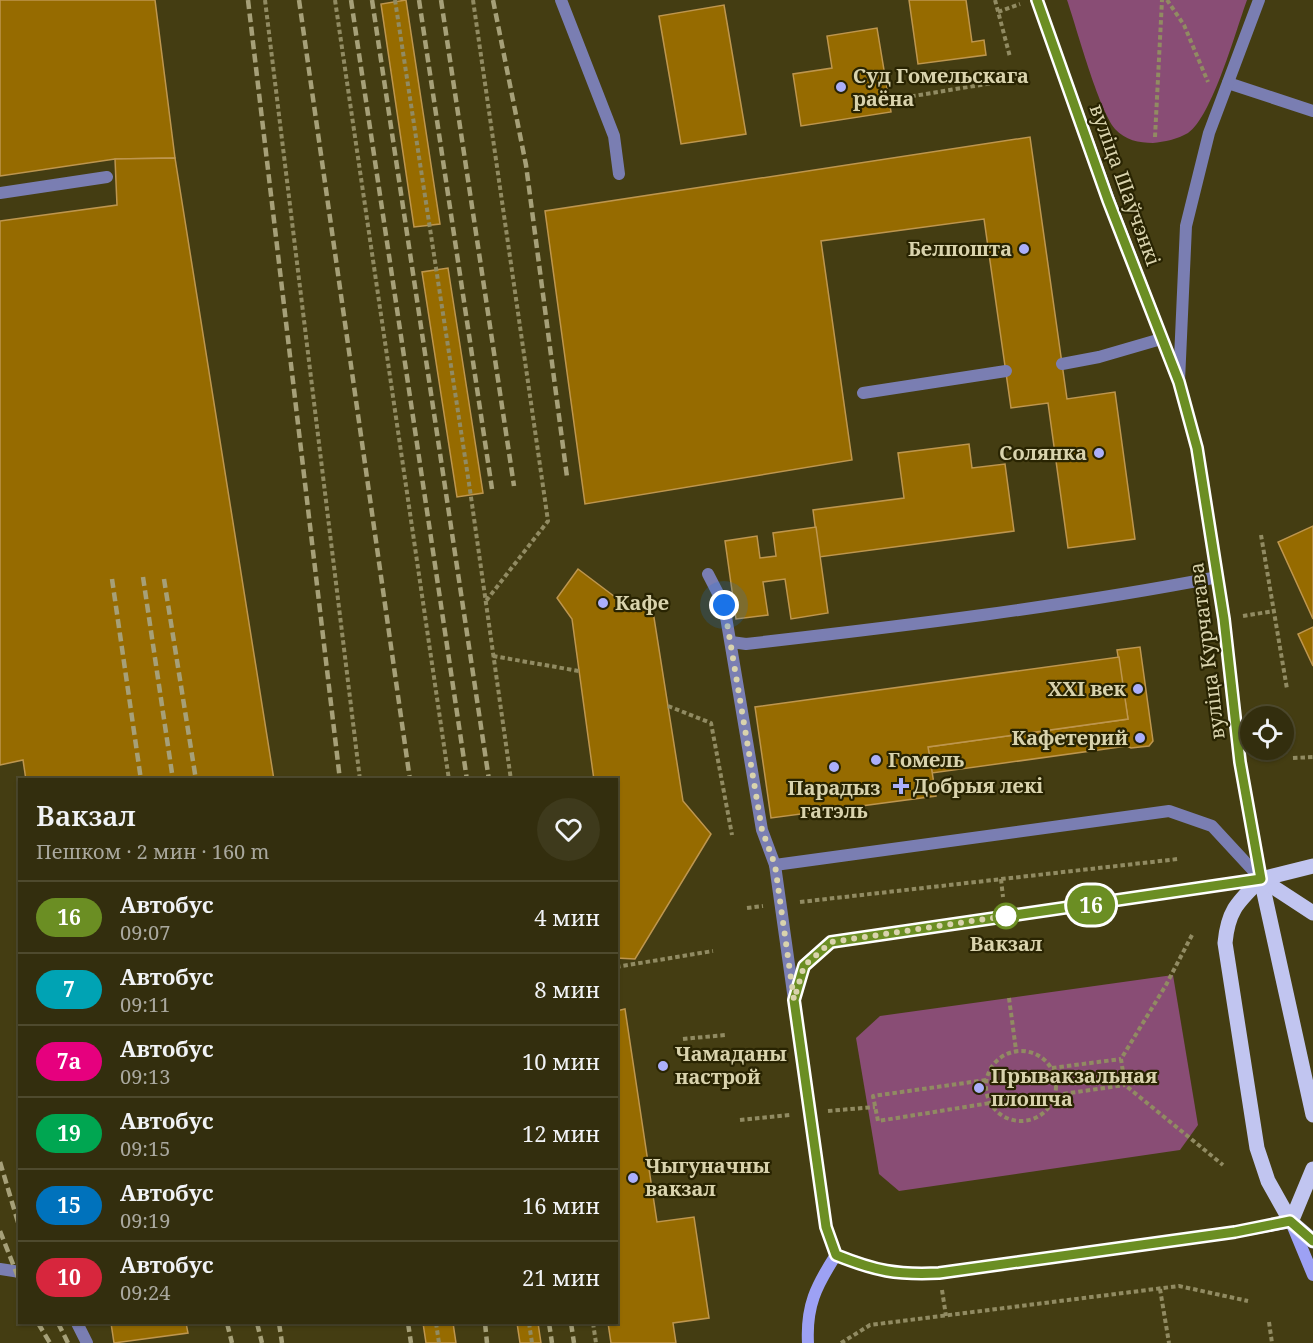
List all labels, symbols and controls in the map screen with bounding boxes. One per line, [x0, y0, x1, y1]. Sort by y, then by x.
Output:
place label: Суд Гомельскага раёна [853, 62, 1029, 112]
marker: Суд Гомельскага раёна [834, 80, 848, 94]
street label: вуліца Шаўчэнкі [1084, 100, 1167, 270]
place label: Белпошта [908, 235, 1012, 262]
marker: Белпошта [1017, 242, 1031, 256]
place label: Солянка [999, 439, 1087, 466]
marker: Солянка [1092, 446, 1106, 460]
street label: вуліца Курчатава [1182, 561, 1231, 741]
place label: Кафе [615, 589, 669, 616]
your location [709, 590, 739, 620]
marker: Кафе [596, 596, 610, 610]
place label: XXI век [1048, 675, 1127, 702]
marker: XXI век [1131, 682, 1145, 696]
map controls [1240, 706, 1294, 760]
button: locate [1240, 706, 1294, 760]
place label: Кафетерий [1012, 724, 1128, 751]
marker: Кафетерий [1133, 731, 1147, 745]
place label: Гомель [888, 746, 965, 773]
marker: Гомель [869, 753, 883, 767]
marker: Парадыз гатэль [827, 760, 841, 774]
place label: Добрыя лекі [913, 772, 1043, 799]
place label: Парадыз гатэль [788, 774, 880, 824]
marker: Добрыя лекі [894, 779, 908, 793]
text: Вакзал [36, 796, 136, 834]
button: heart [537, 798, 600, 861]
text: Пешком · 2 мин · 160 m [36, 838, 269, 865]
line badge: 16 [1064, 886, 1118, 924]
text: Автобус [120, 889, 213, 919]
text: 16 [1079, 891, 1103, 919]
text: 4 мин [534, 902, 600, 932]
text: 16 [57, 903, 81, 931]
marker: Вакзал [993, 903, 1019, 929]
text: 09:07 [120, 919, 170, 946]
place label: Вакзал [970, 930, 1043, 957]
text: Автобус [120, 961, 213, 991]
text: 8 мин [534, 974, 600, 1004]
text: 7 [63, 975, 75, 1003]
text: 09:11 [120, 991, 170, 1018]
text: Автобус [120, 1033, 213, 1063]
place label: Чамаданы настрой [675, 1040, 787, 1090]
text: 10 мин [522, 1046, 600, 1076]
text: 7а [57, 1047, 81, 1075]
marker: Чамаданы настрой [656, 1059, 670, 1073]
place label: Прывакзальная плошча [991, 1062, 1157, 1112]
text: 09:13 [120, 1063, 170, 1090]
marker: Прывакзальная плошча [972, 1081, 986, 1095]
text: Автобус [120, 1105, 213, 1135]
text: 12 мин [522, 1118, 600, 1148]
text: 19 [57, 1119, 81, 1147]
text: 09:15 [120, 1135, 170, 1162]
place label: Чыгуначны вакзал [645, 1152, 770, 1202]
marker: Чыгуначны вакзал [626, 1171, 640, 1185]
text: Автобус [120, 1177, 213, 1207]
text: 16 мин [522, 1190, 600, 1220]
text: 15 [57, 1191, 81, 1219]
text: 09:19 [120, 1207, 170, 1234]
text: Автобус [120, 1249, 213, 1279]
text: 21 мин [522, 1262, 600, 1292]
text: 10 [57, 1263, 81, 1291]
text: 09:24 [120, 1279, 170, 1306]

